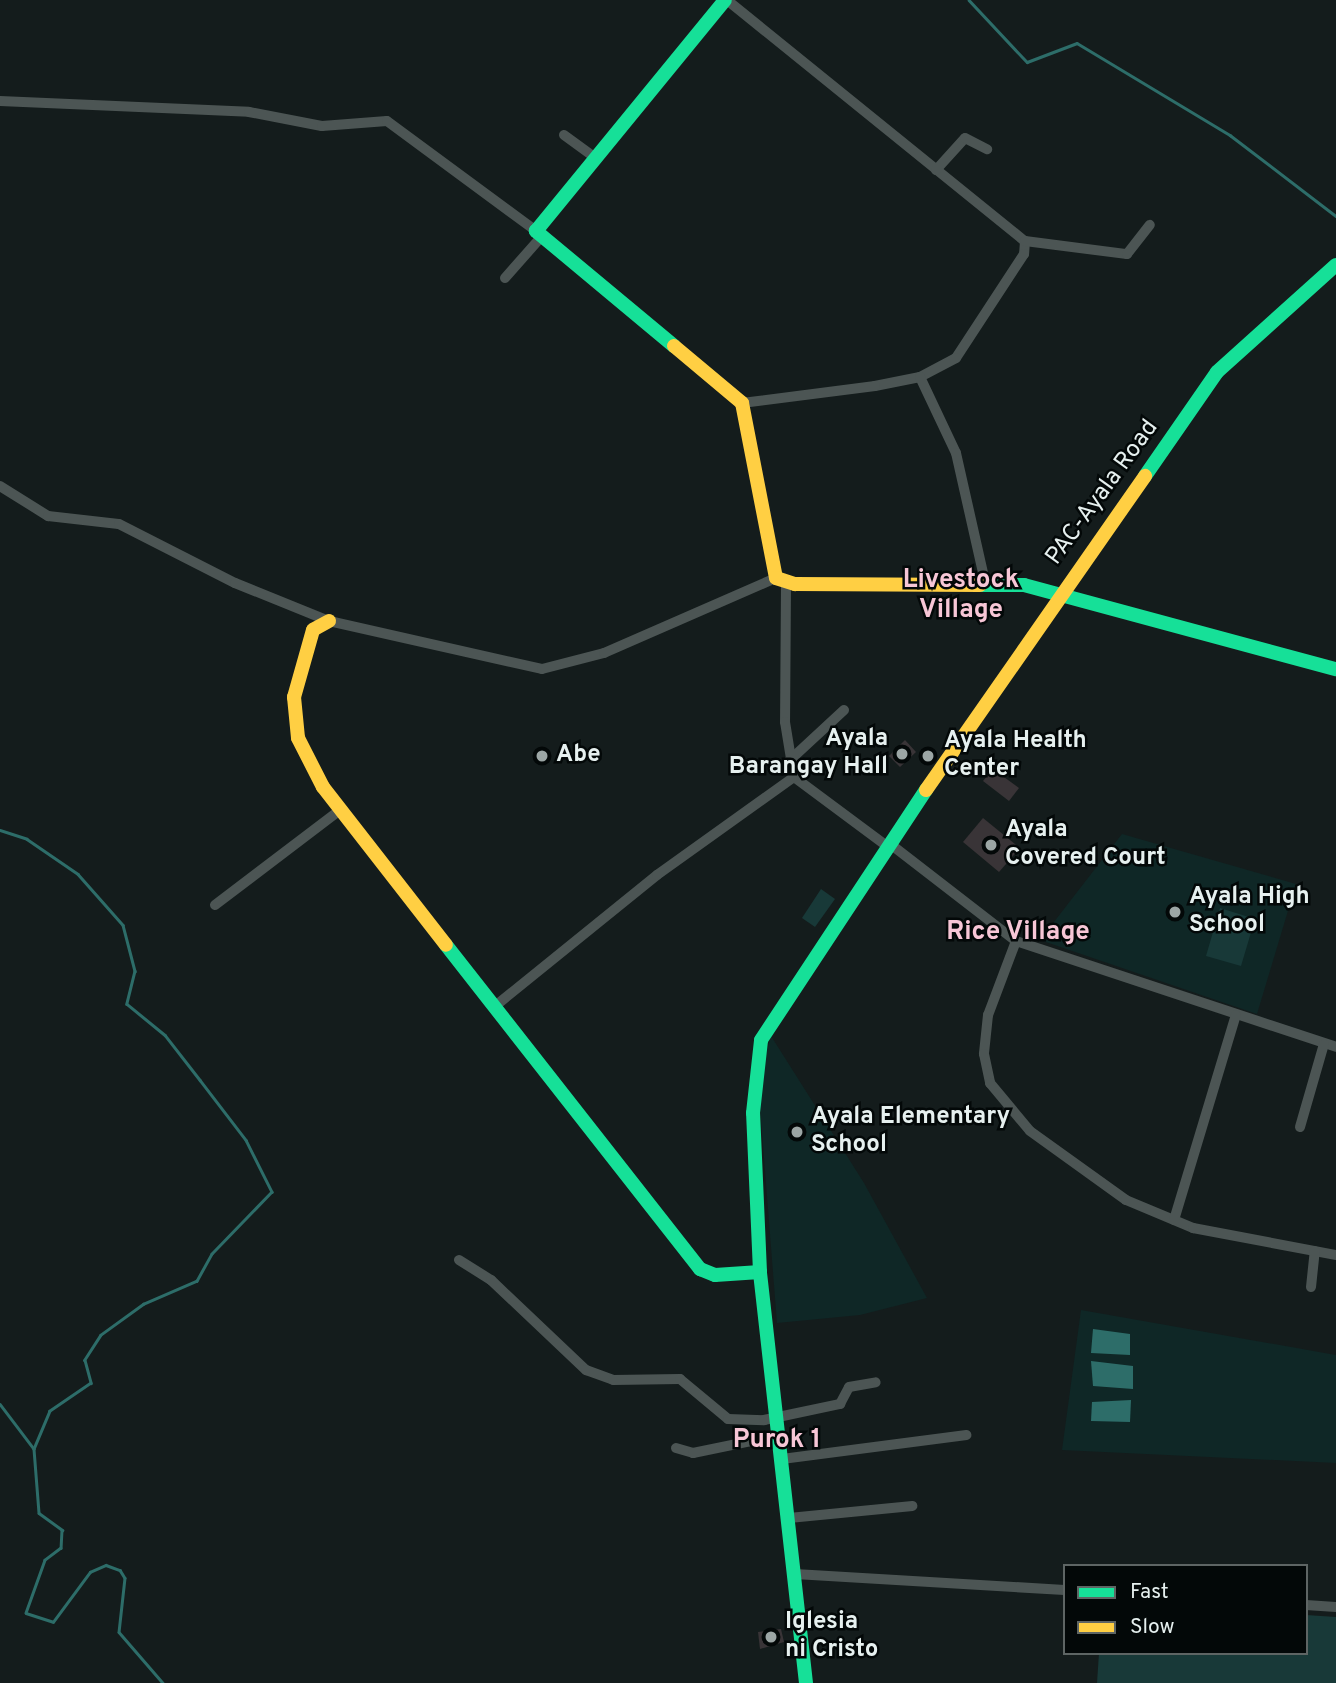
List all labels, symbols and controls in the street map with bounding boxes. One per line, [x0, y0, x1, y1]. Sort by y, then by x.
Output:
street label: PAC-Ayala Road [1041, 415, 1165, 571]
district label: Livestock Village [903, 565, 1019, 626]
place label: Ayala Barangay Hall [729, 726, 888, 782]
place label: Ayala Health Center [944, 728, 1087, 784]
place label: Abe [556, 742, 601, 770]
marker: Ayala Barangay Hall [894, 746, 910, 762]
marker: Ayala Health Center [918, 746, 938, 766]
marker: Abe [534, 748, 550, 764]
place label: Ayala Covered Court [1005, 817, 1166, 873]
marker: Ayala Covered Court [983, 837, 999, 853]
place label: Ayala High School [1189, 884, 1310, 940]
marker: Ayala High School [1167, 904, 1183, 920]
district label: Rice Village [946, 917, 1090, 949]
place label: Ayala Elementary School [811, 1104, 1010, 1160]
marker: Ayala Elementary School [789, 1124, 805, 1140]
district label: Purok 1 [733, 1425, 821, 1457]
legend [1063, 1564, 1308, 1655]
text: Fast [1130, 1579, 1169, 1606]
place label: Iglesia ni Cristo [785, 1609, 878, 1665]
text: Slow [1130, 1614, 1175, 1641]
marker: Iglesia ni Cristo [763, 1629, 779, 1645]

